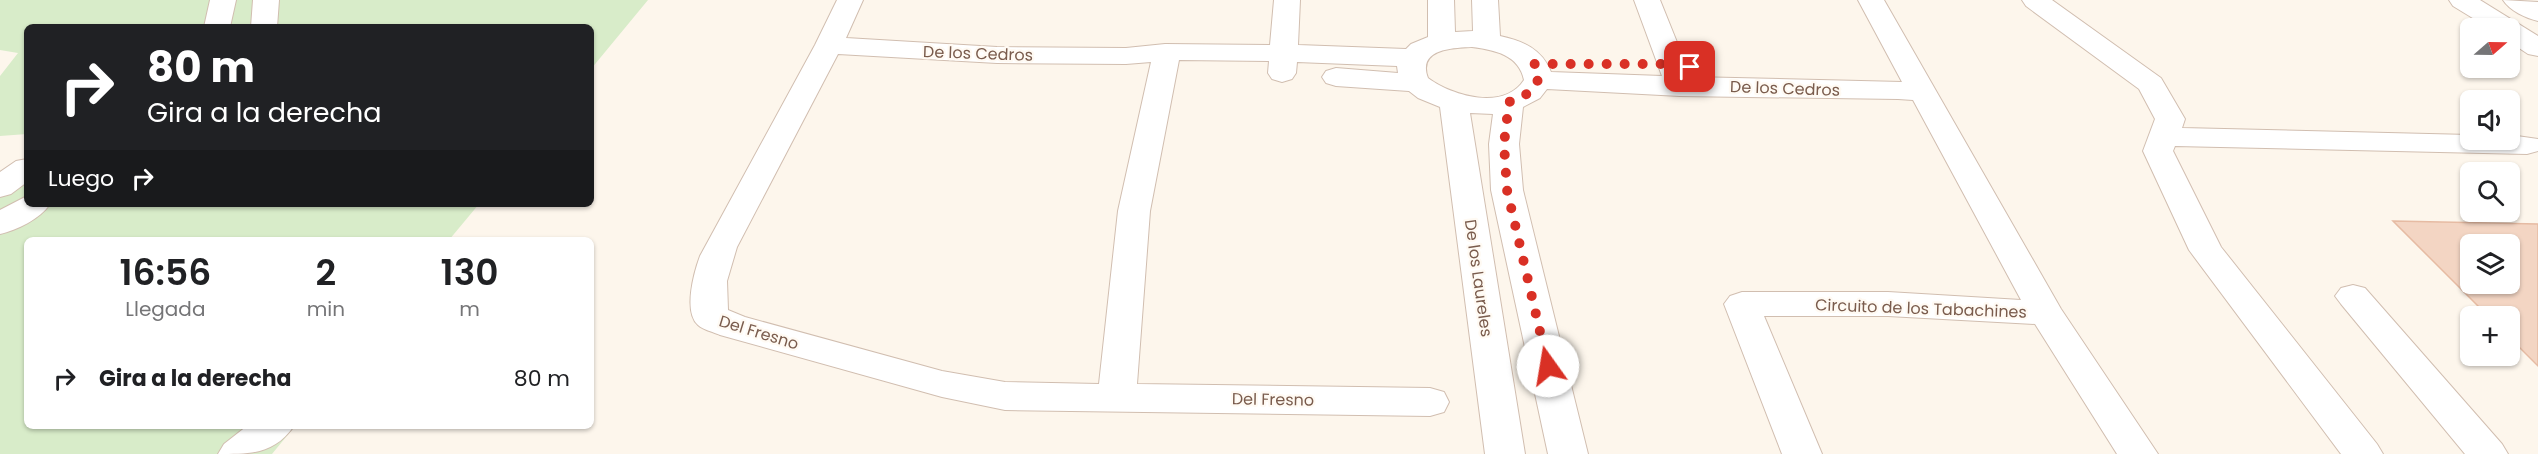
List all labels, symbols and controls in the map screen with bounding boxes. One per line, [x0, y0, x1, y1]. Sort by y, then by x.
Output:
north arrow [2460, 18, 2520, 78]
map controls [2460, 18, 2520, 366]
text: 80 m [147, 38, 255, 97]
street label: De los Cedros [923, 40, 1033, 67]
pin [1664, 41, 1715, 92]
icon: right [48, 48, 126, 126]
icon: arrive [1673, 50, 1706, 83]
street label: De los Cedros [1730, 75, 1840, 102]
button: sound [2460, 90, 2520, 150]
text: Gira a la derecha [147, 94, 381, 131]
icon: right [126, 162, 159, 195]
button: search [2460, 162, 2520, 222]
text: Luego [48, 163, 114, 194]
street label: De los Laureles [1459, 218, 1498, 338]
button: layers [2460, 234, 2520, 294]
text: 16:56 [120, 247, 211, 298]
text: 2 [316, 247, 336, 298]
text: 130 [441, 247, 498, 298]
street label: Circuito de los Tabachines [1815, 293, 2027, 324]
text: Llegada [125, 295, 205, 323]
text: min [307, 295, 345, 323]
text: m [459, 295, 480, 323]
button: + [2460, 306, 2520, 366]
street label: Del Fresno [716, 309, 802, 355]
position arrow [1516, 334, 1580, 398]
icon: right [48, 362, 81, 395]
text: Gira a la derecha [99, 363, 292, 394]
text: 80 m [514, 363, 570, 394]
street label: Del Fresno [1232, 387, 1314, 412]

